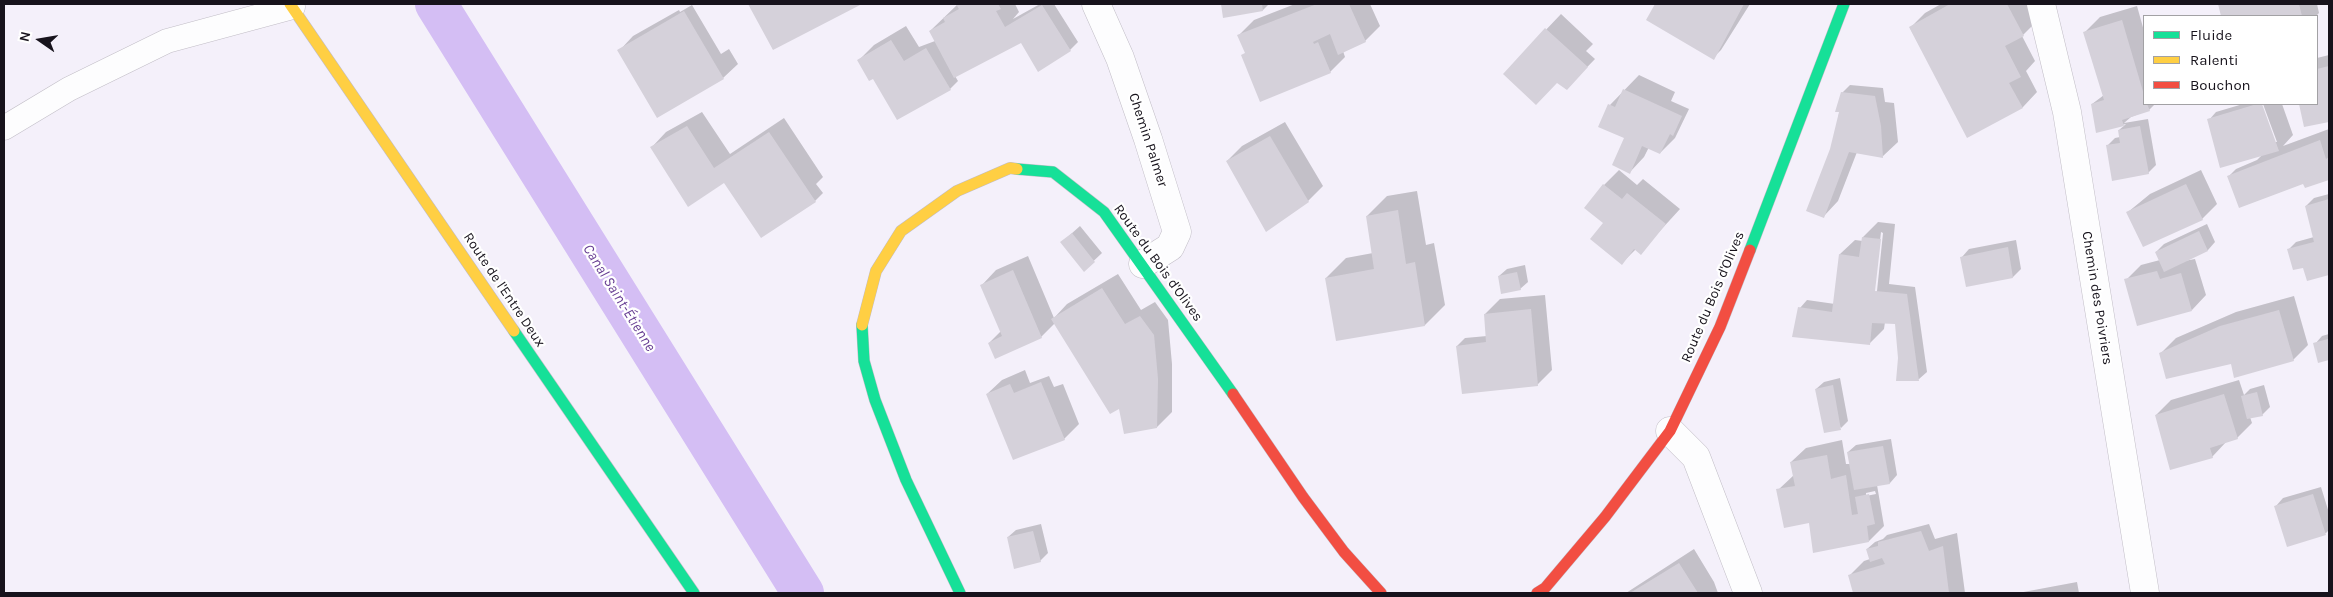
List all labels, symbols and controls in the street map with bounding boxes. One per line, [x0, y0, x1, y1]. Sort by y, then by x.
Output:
north arrow [15, 15, 65, 65]
legend [2143, 15, 2318, 105]
text: Fluide [2190, 26, 2232, 44]
text: N [15, 30, 34, 43]
text: Ralenti [2190, 51, 2239, 69]
text: Bouchon [2190, 76, 2251, 94]
street label: Chemin Palmer [1125, 91, 1171, 189]
street label: Route du Bois d'Olives [1110, 201, 1206, 325]
street label: Route du Bois d'Olives [1678, 229, 1748, 365]
street label: Route de l'Entre Deux [459, 230, 549, 350]
street label: Chemin des Poivriers [2078, 230, 2116, 366]
water label: Canal Saint-Étienne [579, 241, 659, 355]

